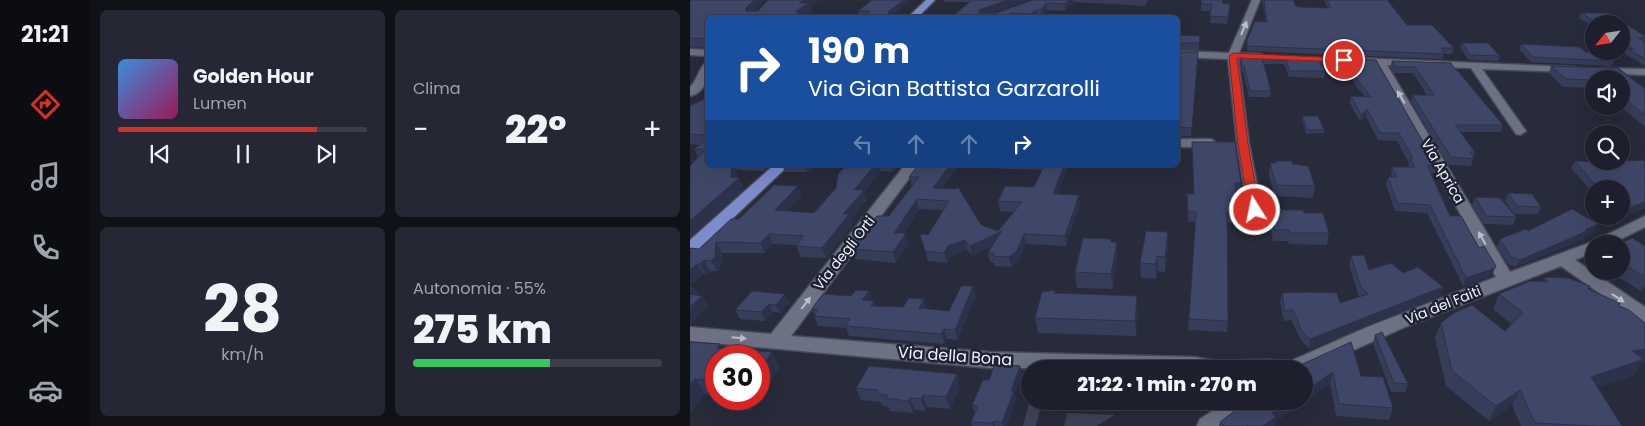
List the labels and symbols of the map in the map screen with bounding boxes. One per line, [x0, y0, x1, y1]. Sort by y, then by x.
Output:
north arrow [1585, 15, 1630, 60]
one-way arrow [1240, 20, 1248, 35]
pin [1323, 39, 1365, 81]
one-way arrow [1396, 90, 1405, 103]
street label: Via Aprica [1416, 135, 1470, 207]
position arrow [1228, 183, 1280, 235]
street label: Via degli Orti [809, 212, 879, 294]
one-way arrow [1477, 231, 1486, 244]
street label: Via del Faiti [1402, 281, 1484, 329]
one-way arrow [1611, 293, 1624, 302]
one-way arrow [800, 297, 811, 310]
one-way arrow [731, 334, 747, 342]
street label: Via della Bona [897, 341, 1013, 371]
speed limit sign: 30 [705, 345, 770, 410]

